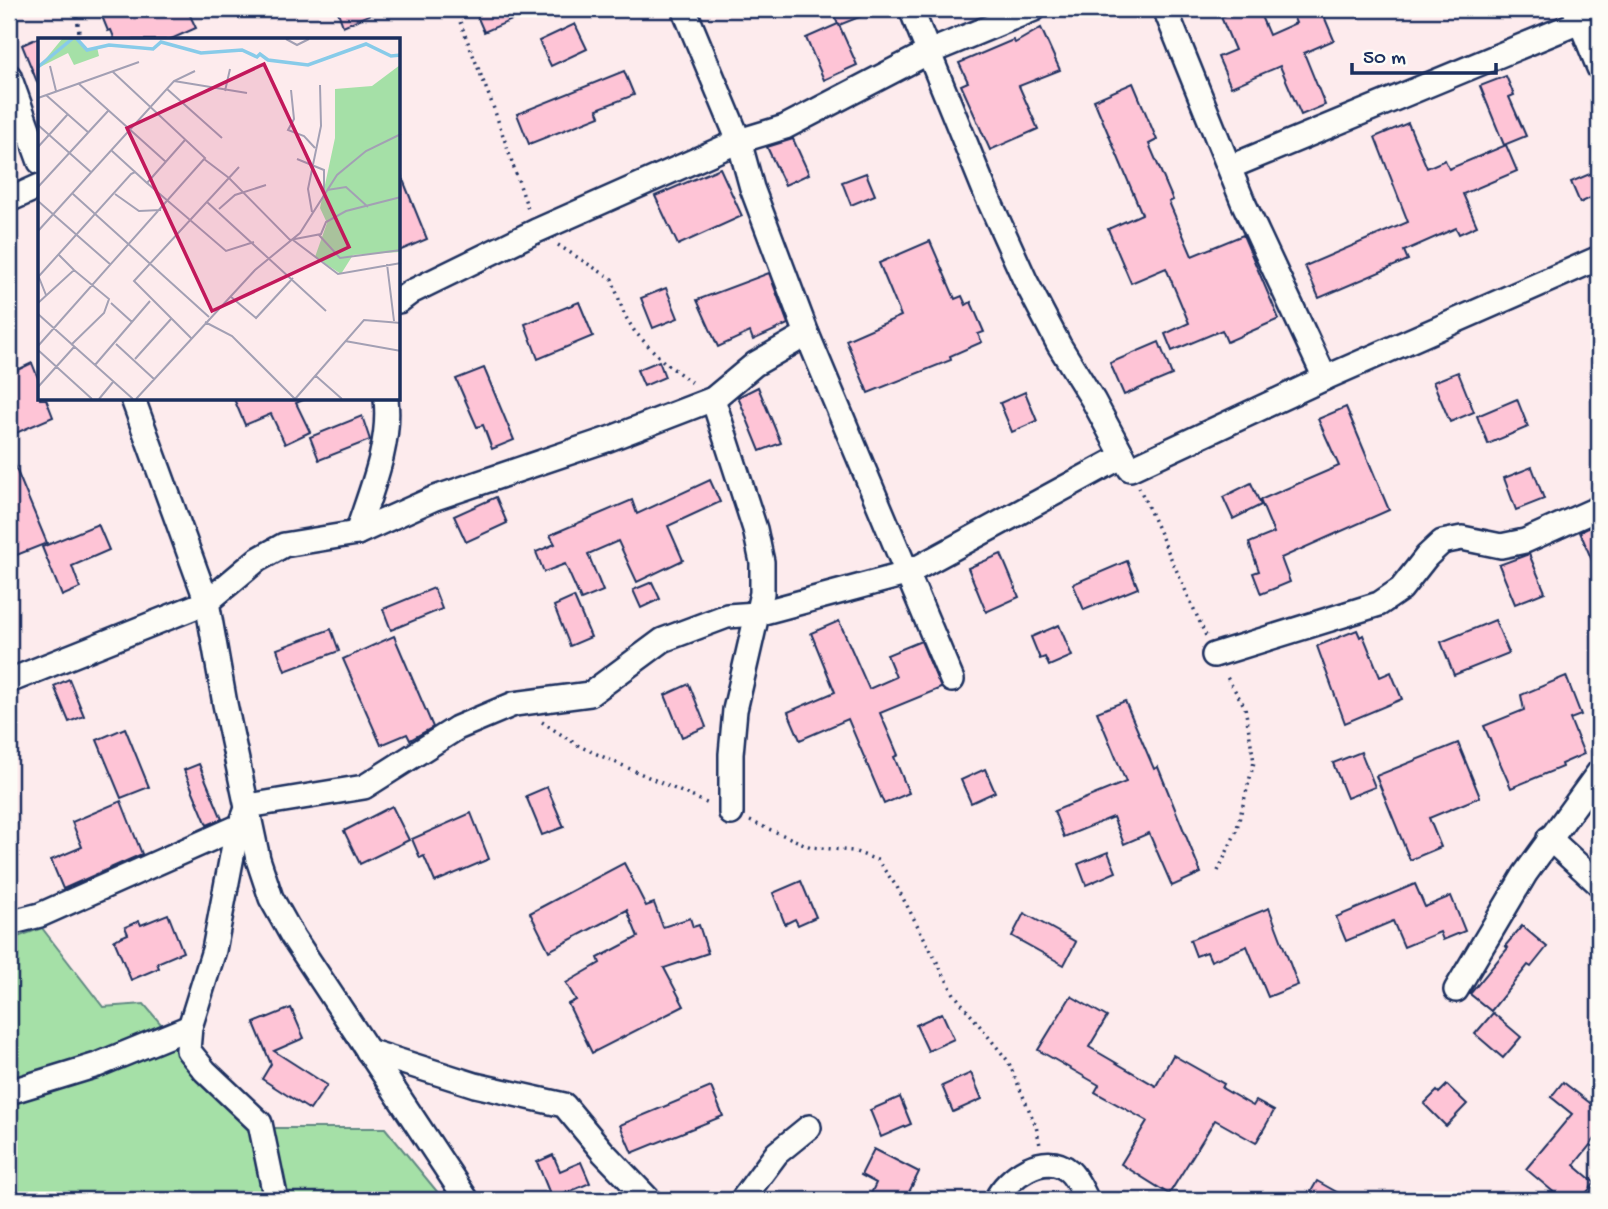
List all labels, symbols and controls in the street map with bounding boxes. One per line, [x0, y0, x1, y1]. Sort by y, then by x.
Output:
scale bar [1352, 32, 1496, 76]
inset map [38, 38, 401, 401]
text: 50 m [1363, 47, 1406, 72]

